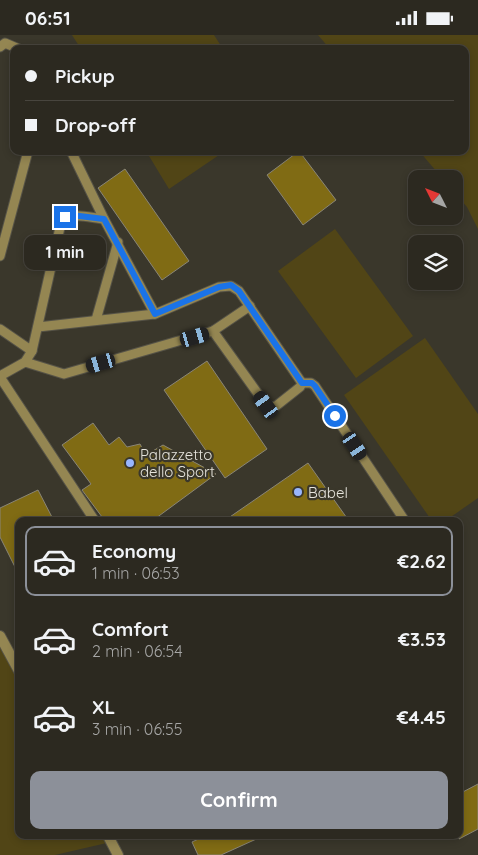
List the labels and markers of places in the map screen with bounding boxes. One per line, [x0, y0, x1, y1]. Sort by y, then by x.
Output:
place label: Palazzetto dello Sport [140, 445, 215, 481]
marker: Palazzetto dello Sport [124, 457, 136, 469]
place label: Babel [308, 483, 348, 502]
marker: Babel [292, 486, 304, 498]

